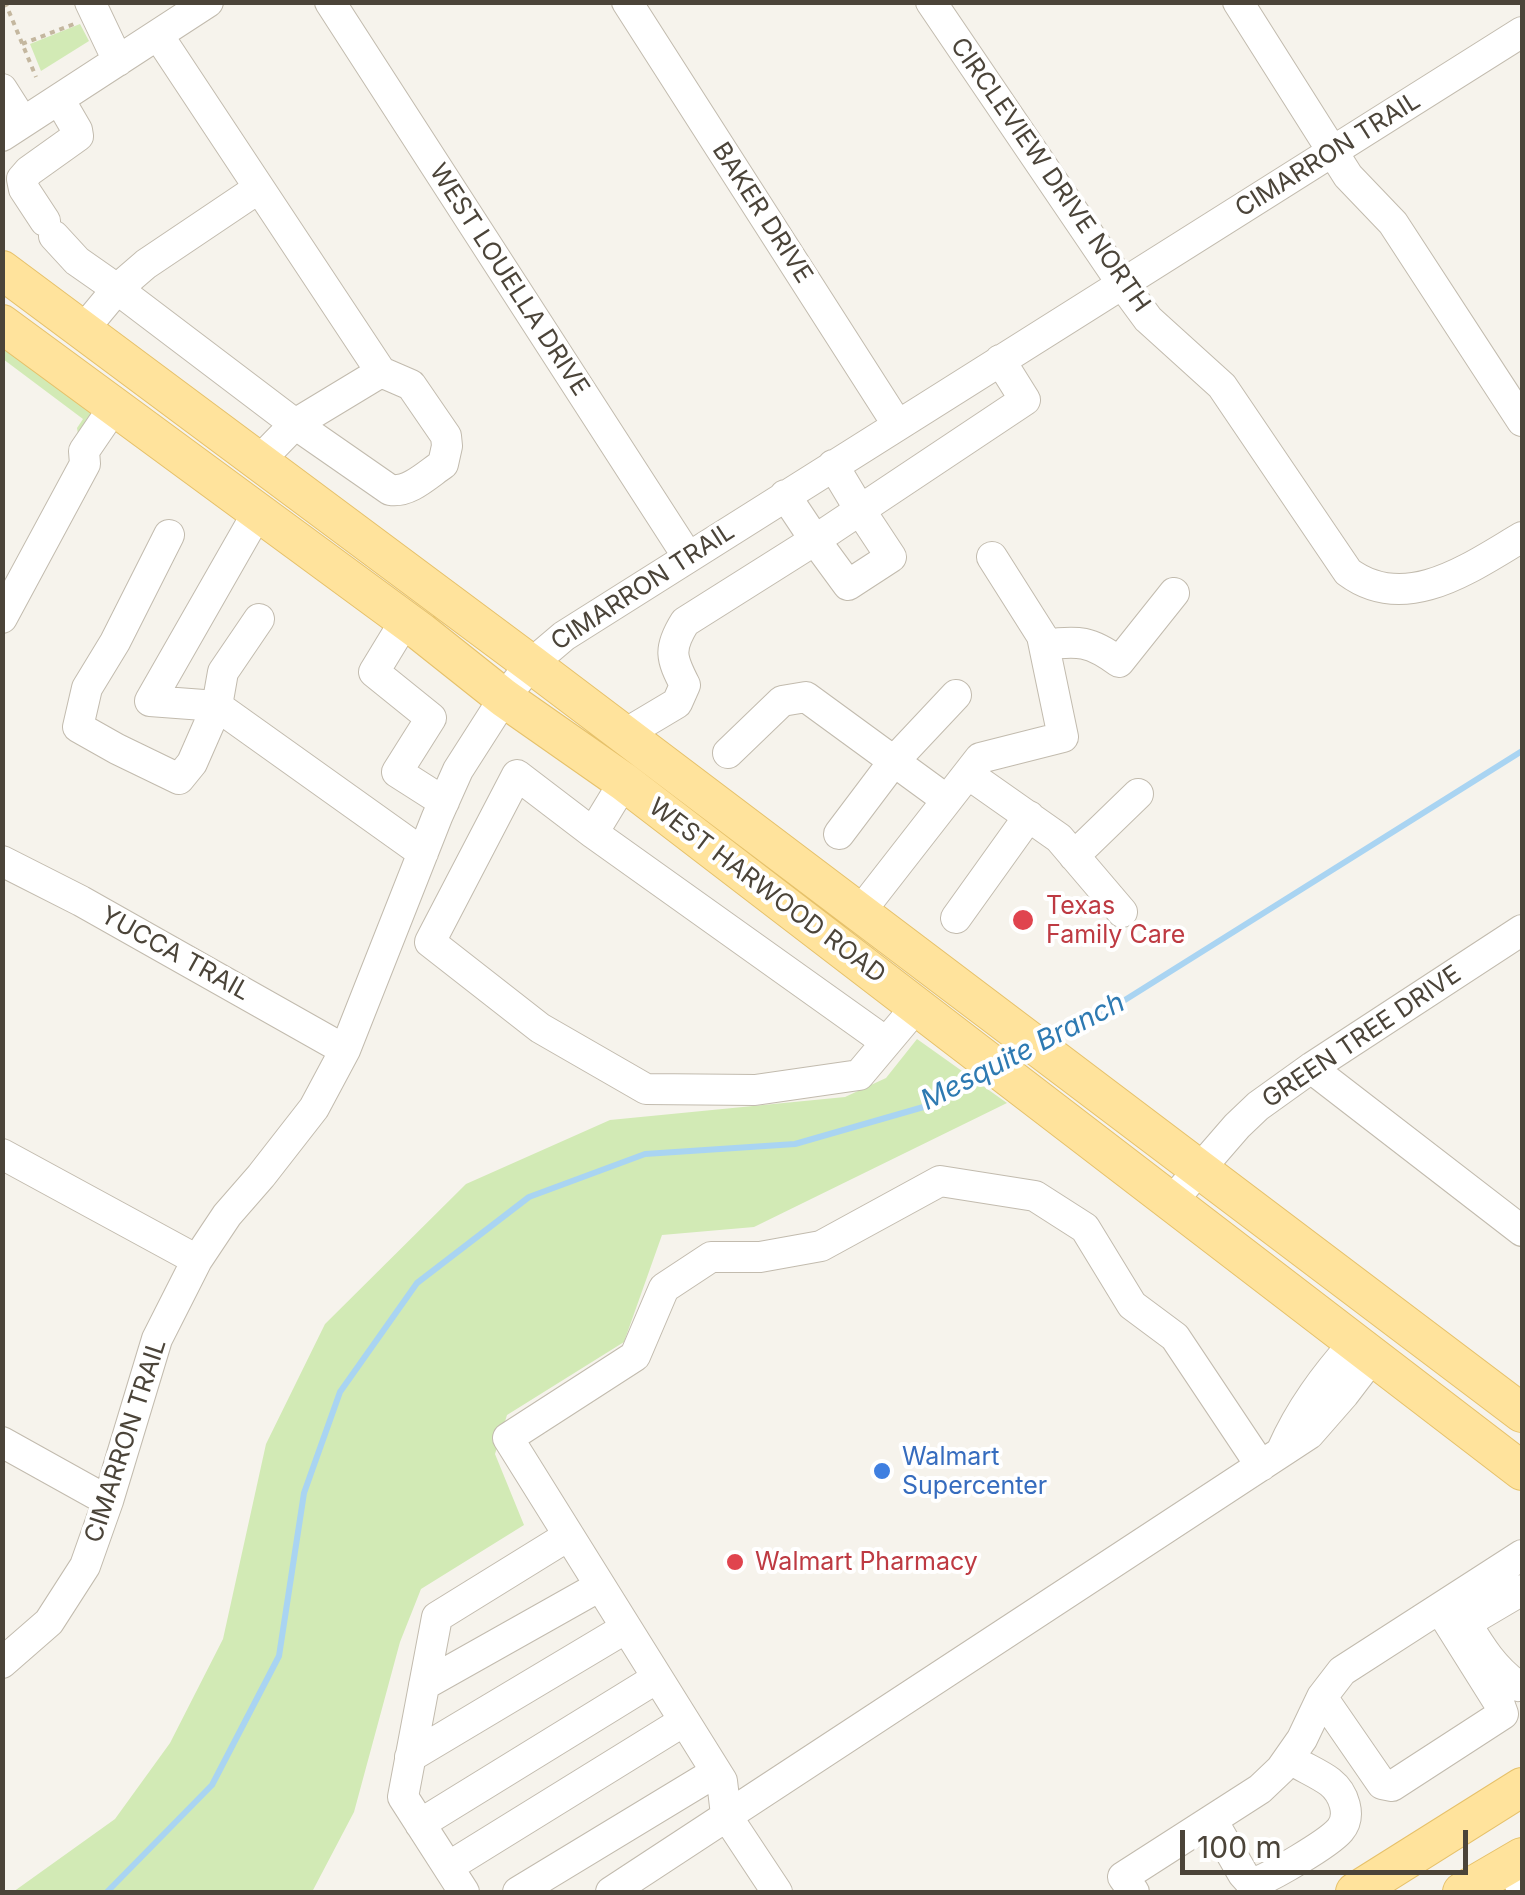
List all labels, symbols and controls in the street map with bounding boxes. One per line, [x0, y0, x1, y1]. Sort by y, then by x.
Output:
street label: CIRCLEVIEW DRIVE NORTH [944, 32, 1156, 318]
street label: CIMARRON TRAIL [1230, 86, 1426, 224]
street label: BAKER DRIVE [705, 137, 819, 289]
street label: WEST LOUELLA DRIVE [423, 158, 595, 402]
street label: CIMARRON TRAIL [546, 517, 740, 657]
street label: WEST HARWOOD ROAD [643, 792, 891, 990]
place label: Texas Family Care [1046, 891, 1185, 950]
street label: YUCCA TRAIL [95, 901, 255, 1007]
marker: Texas Family Care [1010, 907, 1036, 933]
street label: GREEN TREE DRIVE [1257, 959, 1467, 1115]
water label: Mesquite Branch [915, 986, 1131, 1118]
street label: CIMARRON TRAIL [79, 1335, 173, 1547]
place label: Walmart Supercenter [902, 1442, 1047, 1501]
marker: Walmart Supercenter [871, 1460, 893, 1482]
place label: Walmart Pharmacy [755, 1547, 978, 1577]
marker: Walmart Pharmacy [724, 1551, 746, 1573]
scale bar [1185, 1810, 1472, 1872]
text: 100 m [1197, 1829, 1282, 1865]

